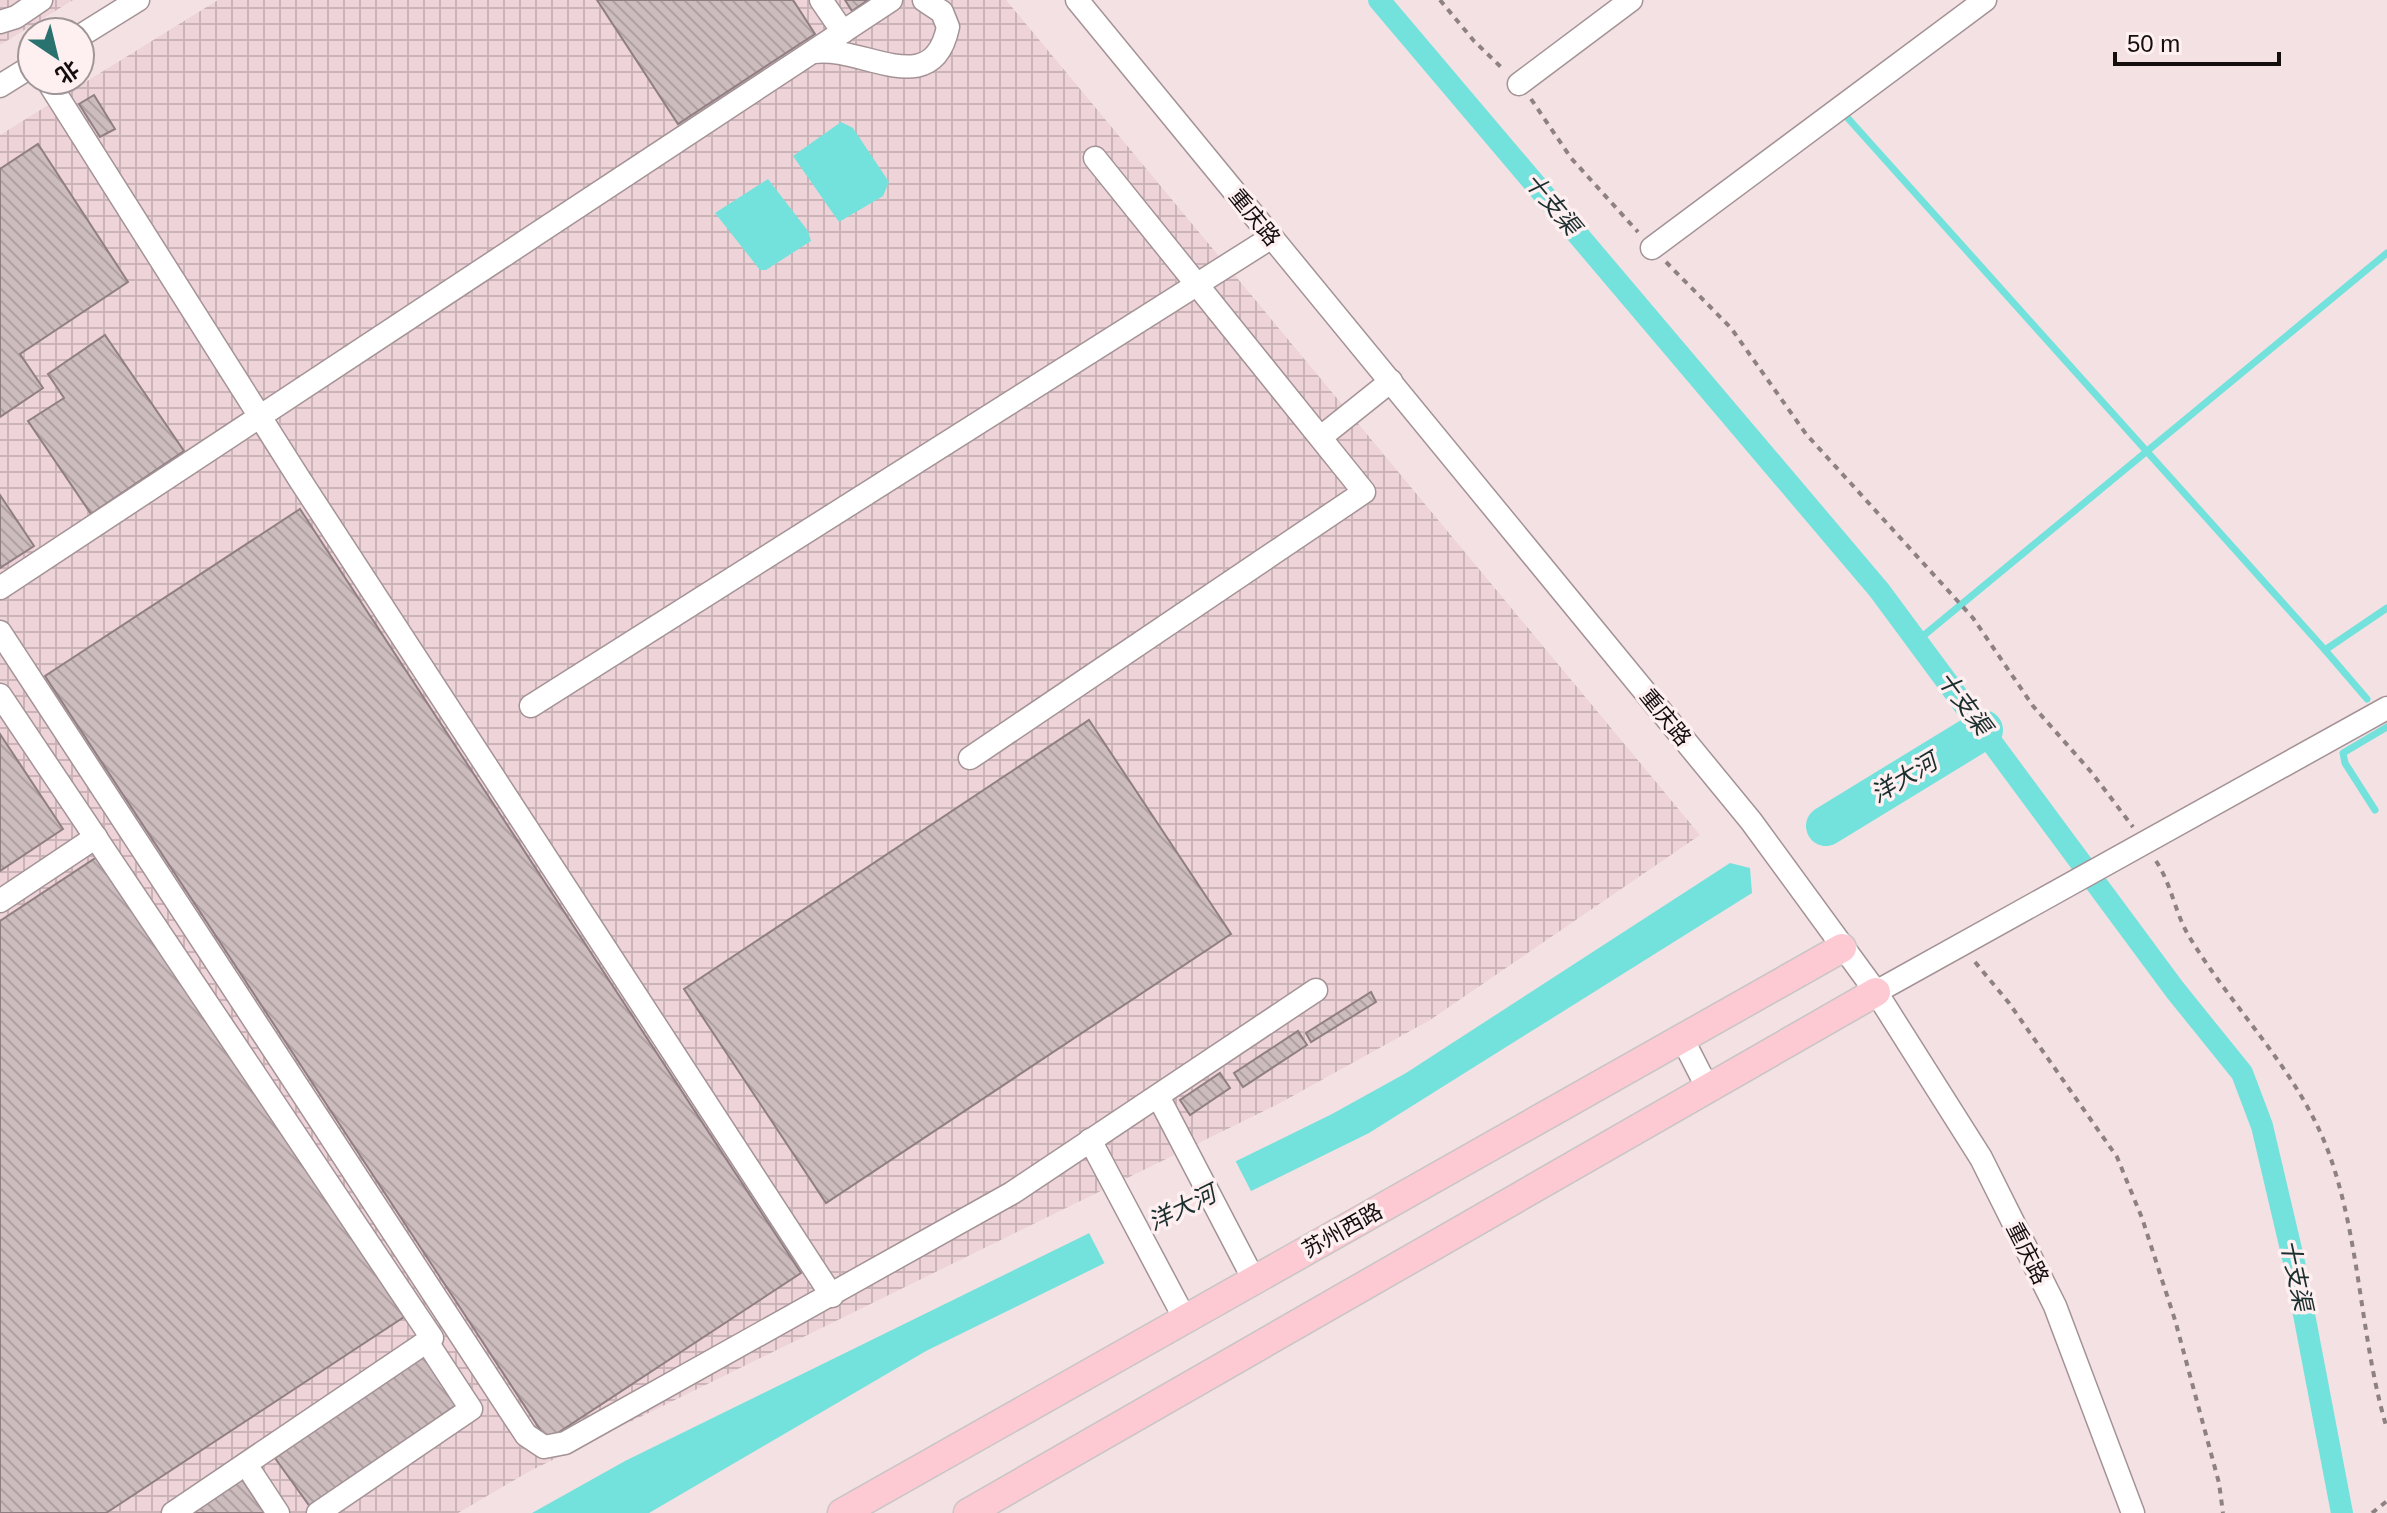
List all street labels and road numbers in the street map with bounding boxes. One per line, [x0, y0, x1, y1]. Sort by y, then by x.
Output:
street label: 重庆路 [1224, 184, 1285, 251]
street label: 重庆路 [1635, 684, 1696, 751]
street label: 苏州西路 [1298, 1198, 1387, 1263]
street label: 重庆路 [2001, 1218, 2054, 1288]

